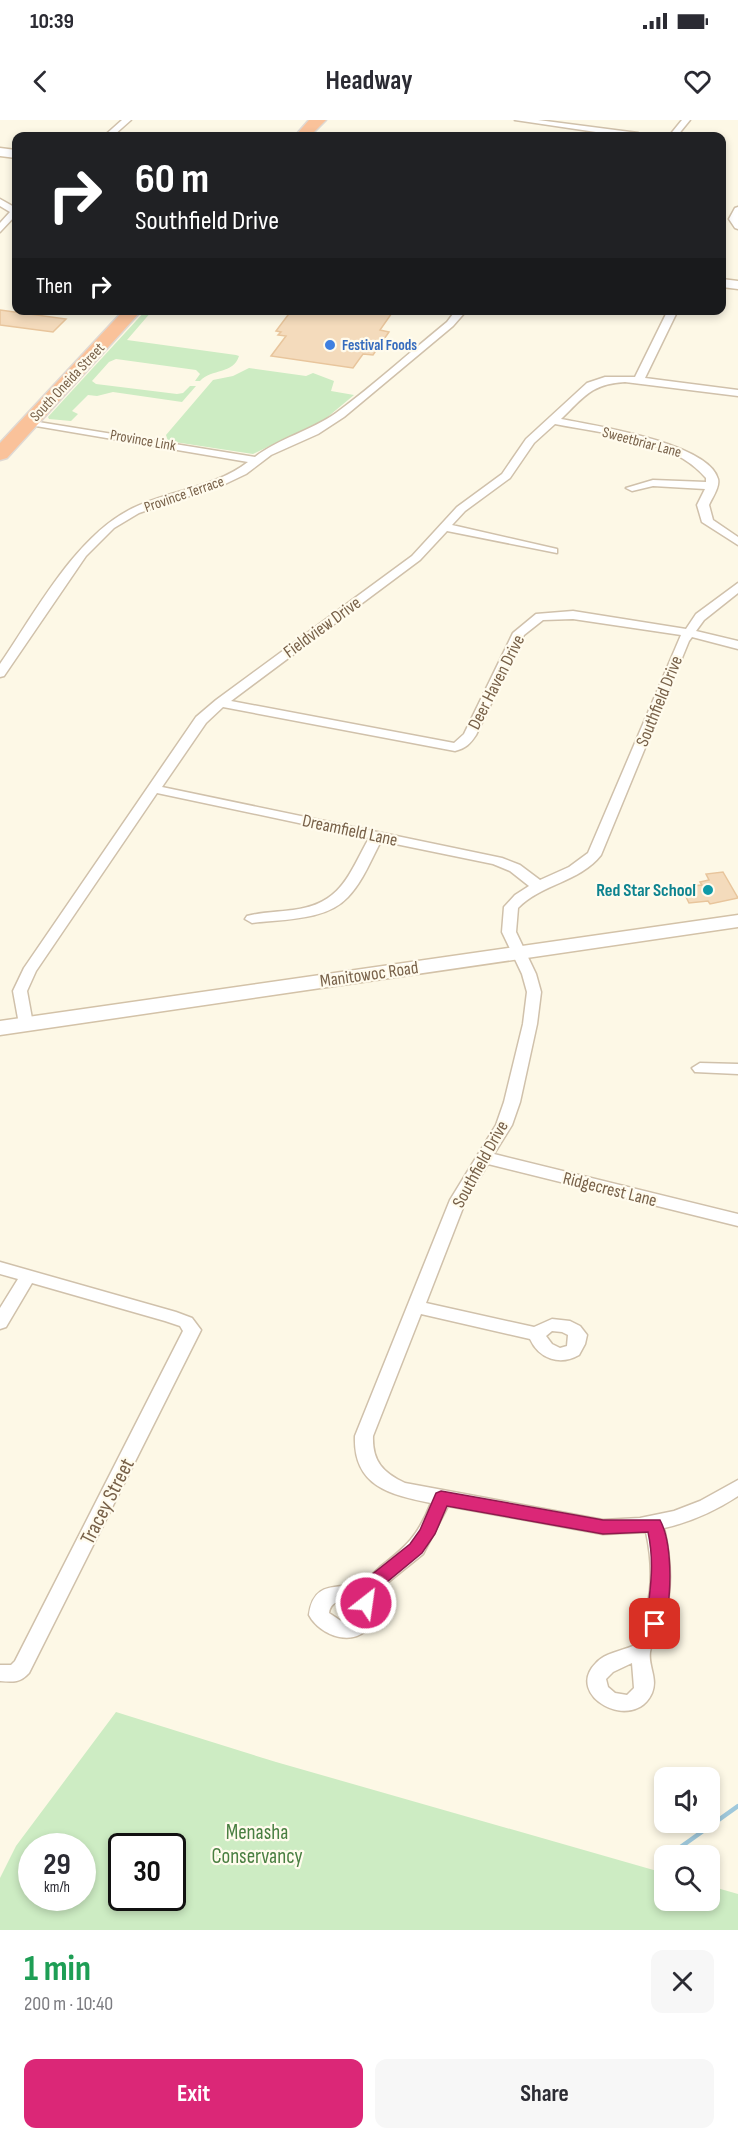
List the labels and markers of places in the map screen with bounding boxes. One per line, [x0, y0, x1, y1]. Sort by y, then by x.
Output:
place label: Festival Foods [342, 336, 417, 355]
marker: Festival Foods [323, 338, 337, 352]
place label: Red Star School [596, 880, 696, 901]
marker: Red Star School [701, 883, 715, 897]
pin [629, 1598, 680, 1649]

